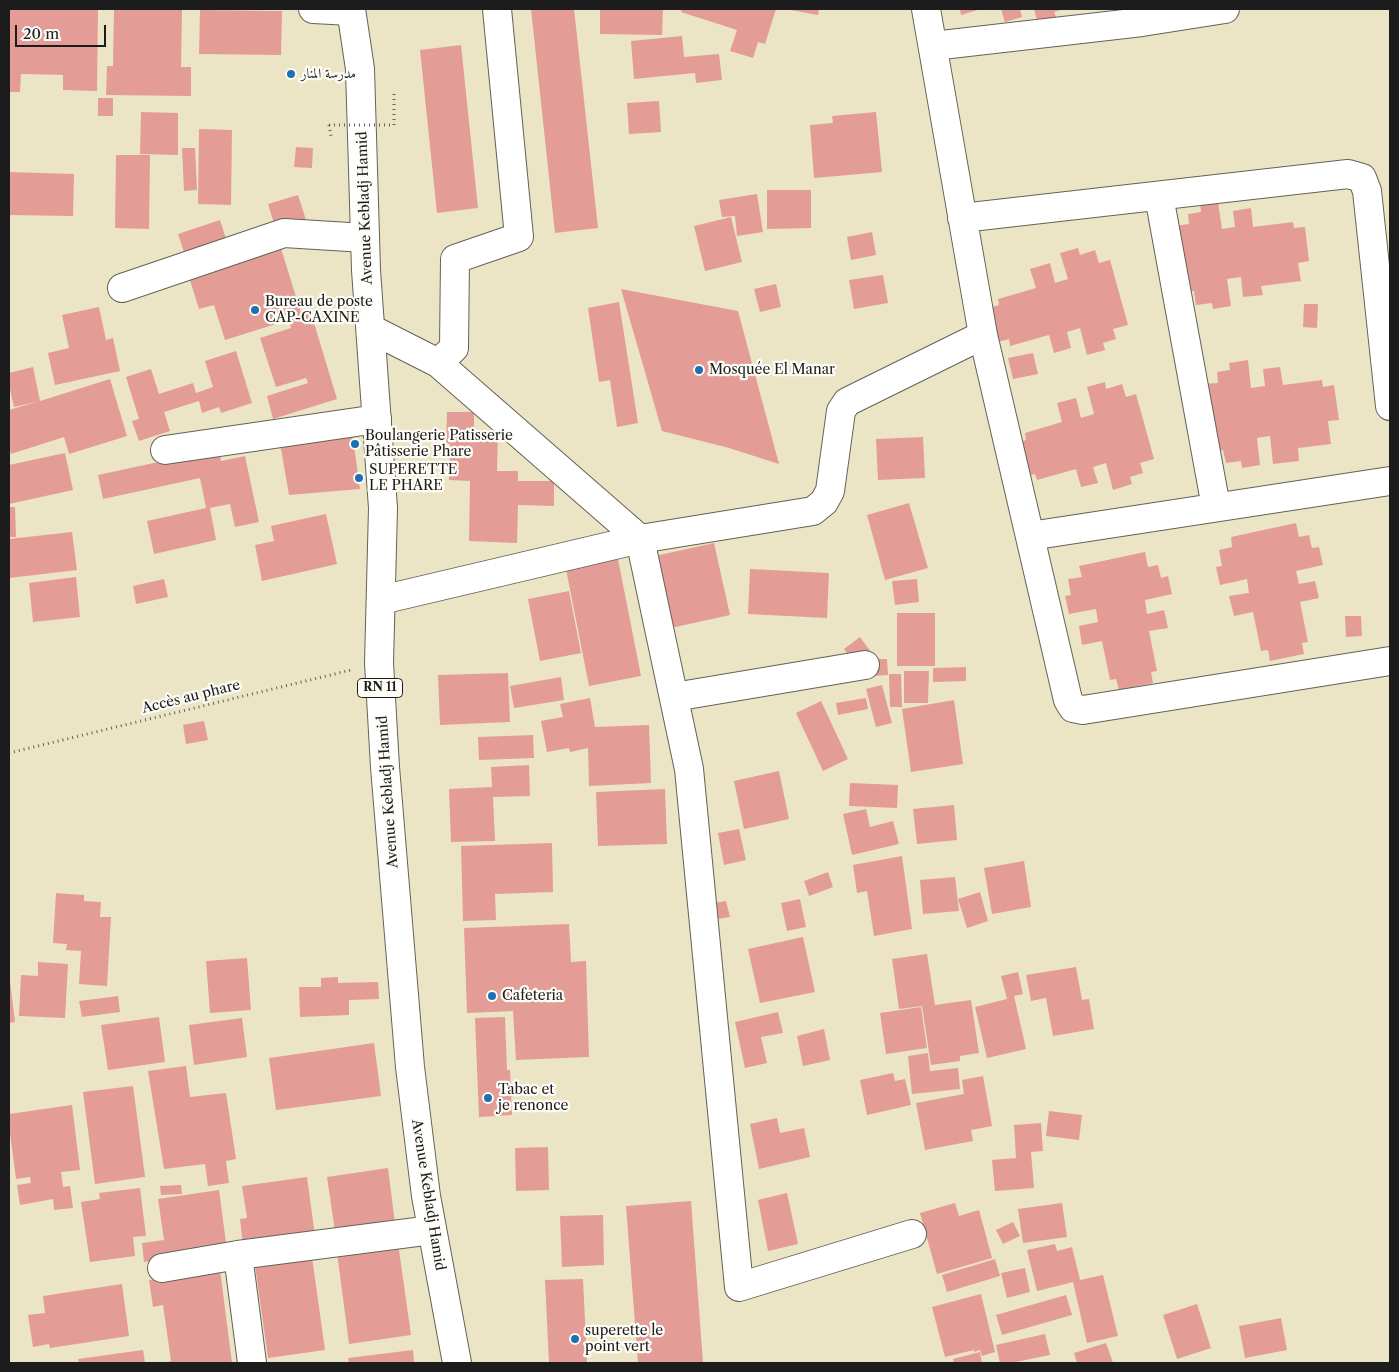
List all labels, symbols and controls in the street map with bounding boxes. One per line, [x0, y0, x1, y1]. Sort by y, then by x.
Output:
scale bar [18, 15, 109, 47]
text: 20 m [23, 24, 59, 43]
place label: مدرسة المنار [301, 66, 356, 82]
marker: مدرسة المنار [285, 68, 297, 80]
street label: Avenue Kebladj Hamid [354, 131, 376, 285]
place label: Bureau de poste CAP-CAXINE [265, 294, 373, 326]
marker: Bureau de poste CAP-CAXINE [249, 304, 261, 316]
place label: Mosquée El Manar [709, 362, 835, 378]
marker: Mosquée El Manar [693, 364, 705, 376]
place label: Boulangerie Patisserie Pâtisserie Phare [365, 428, 513, 461]
marker: Boulangerie Patisserie Pâtisserie Phare [349, 438, 361, 450]
place label: SUPERETTE LE PHARE [369, 462, 458, 494]
marker: SUPERETTE LE PHARE [353, 472, 365, 484]
street label: Accès au phare [140, 677, 242, 717]
road number: RN 11 [358, 678, 402, 698]
street label: Avenue Kebladj Hamid [374, 715, 402, 869]
place label: Cafeteria [502, 988, 563, 1004]
marker: Cafeteria [486, 990, 498, 1002]
place label: Tabac et je renonce [498, 1082, 568, 1114]
marker: Tabac et je renonce [482, 1092, 494, 1104]
street label: Avenue Kebladj Hamid [408, 1118, 448, 1272]
place label: superette le point vert [585, 1323, 663, 1355]
marker: superette le point vert [569, 1333, 581, 1345]

